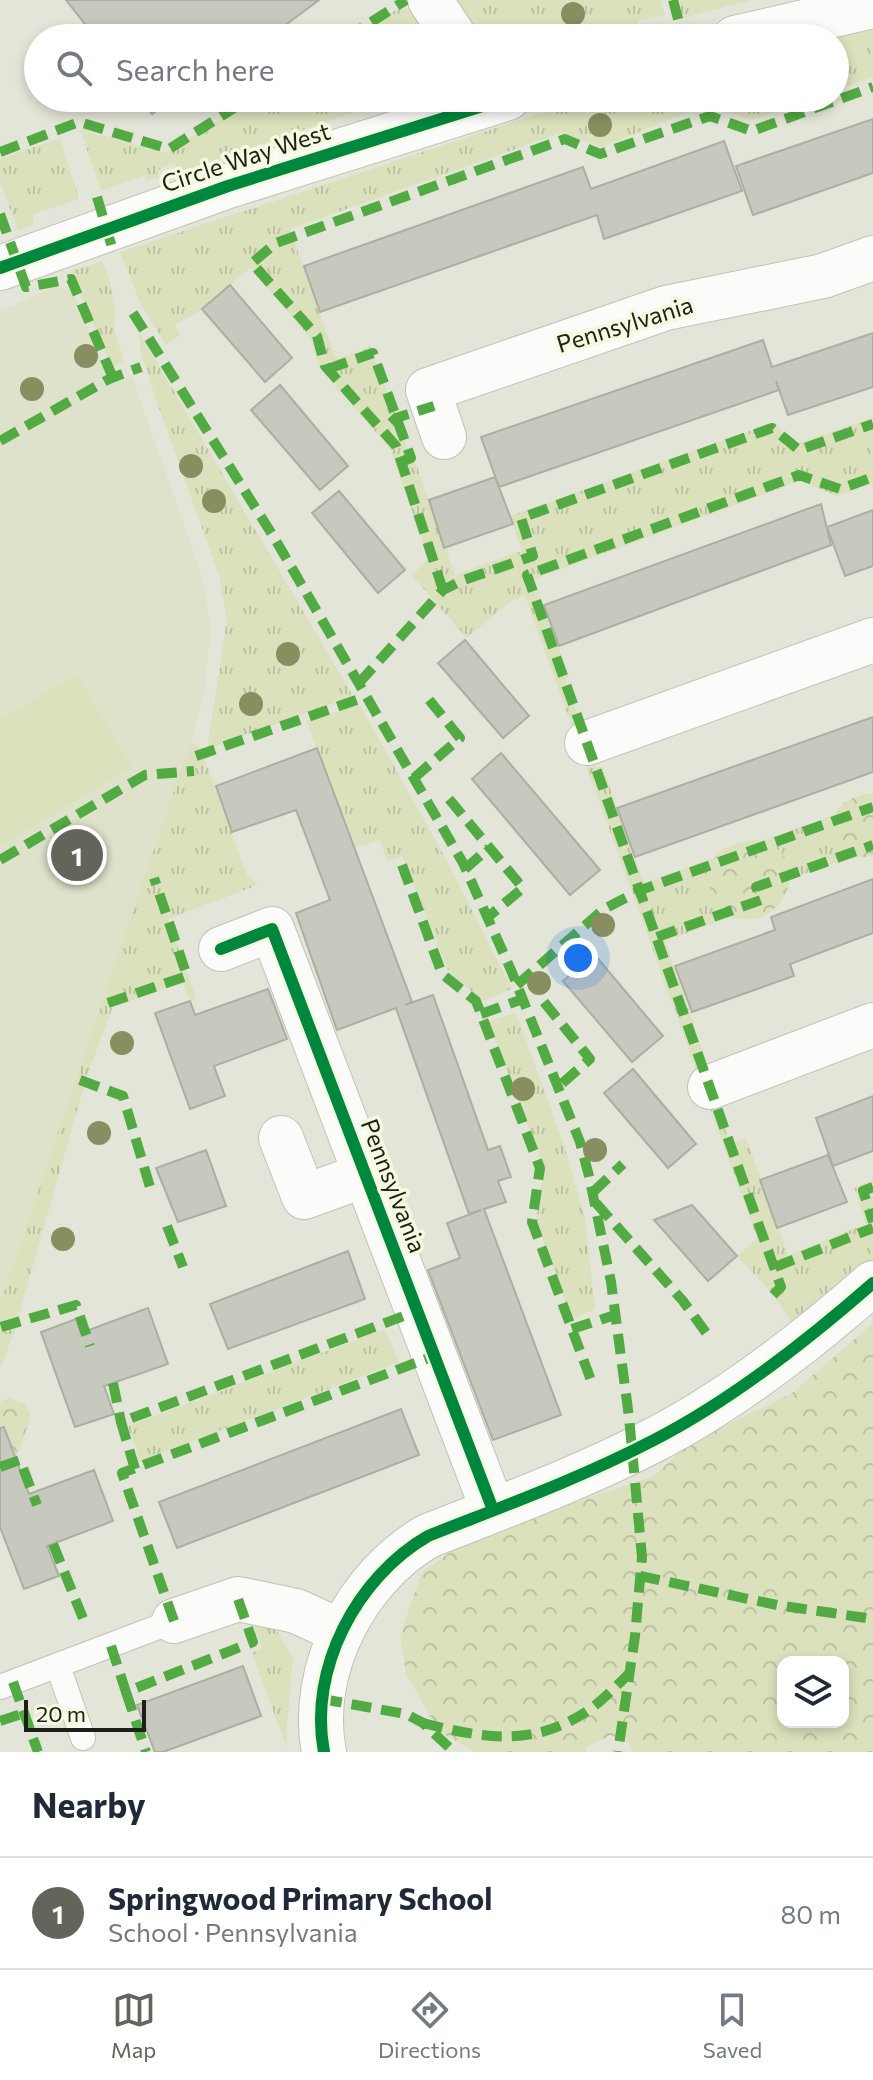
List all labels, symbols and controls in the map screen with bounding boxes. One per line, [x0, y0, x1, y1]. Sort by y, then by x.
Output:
search box [24, 24, 849, 112]
icon: search [52, 46, 96, 90]
text: Search here [116, 50, 275, 87]
street label: Circle Way West [158, 116, 334, 198]
street label: Pennsylvania [553, 289, 696, 358]
pin: 1 [51, 825, 103, 885]
your location [558, 938, 598, 978]
street label: Pennsylvania [356, 1114, 433, 1257]
map controls [777, 1656, 849, 1728]
button: layers [777, 1656, 849, 1728]
scale bar [24, 1696, 146, 1732]
text: 20 m [36, 1700, 86, 1727]
text: Nearby [32, 1783, 146, 1825]
text: Springwood Primary School [108, 1879, 492, 1916]
text: 1 [52, 1898, 64, 1929]
text: 80 m [781, 1898, 841, 1929]
text: School · Pennsylvania [108, 1916, 358, 1947]
tab: Map [111, 1988, 156, 2063]
tab: Directions [378, 1988, 481, 2063]
tab: Saved [703, 1988, 762, 2063]

